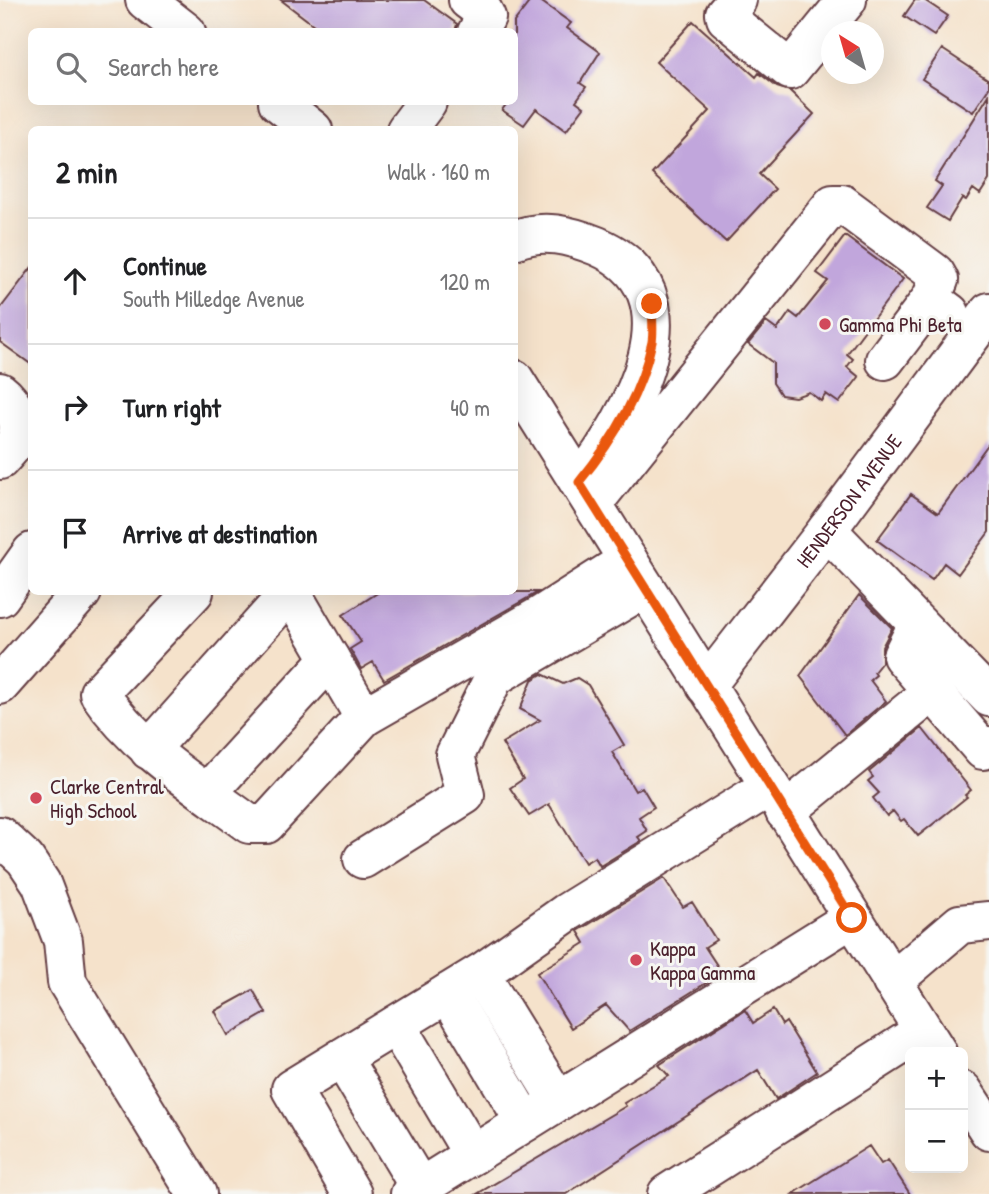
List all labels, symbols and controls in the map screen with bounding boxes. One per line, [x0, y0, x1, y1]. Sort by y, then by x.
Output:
north arrow [821, 21, 884, 84]
search box [28, 28, 518, 105]
icon: search [52, 48, 90, 86]
text: Search here [108, 49, 219, 84]
text: 2 min [56, 152, 118, 192]
text: Walk · 160 m [387, 156, 490, 187]
text: Continue [123, 248, 207, 283]
icon: ahead [56, 262, 94, 300]
text: 120 m [440, 266, 490, 297]
text: South Milledge Avenue [123, 283, 305, 314]
route end [636, 288, 667, 319]
place label: Gamma Phi Beta [839, 310, 962, 339]
marker: Gamma Phi Beta [817, 316, 833, 332]
icon: right [56, 388, 94, 426]
text: Turn right [123, 390, 221, 425]
text: 40 m [450, 392, 490, 423]
street label: HENDERSON AVENUE [789, 428, 908, 573]
icon: arrive [56, 514, 94, 552]
text: Arrive at destination [123, 516, 318, 551]
place label: Clarke Central High School [50, 772, 164, 825]
marker: Clarke Central High School [28, 790, 44, 806]
route start [836, 902, 867, 933]
place label: Kappa Kappa Gamma [650, 934, 755, 987]
marker: Kappa Kappa Gamma [628, 952, 644, 968]
map controls [905, 1047, 968, 1173]
button: + [905, 1047, 968, 1110]
button: − [905, 1110, 968, 1173]

